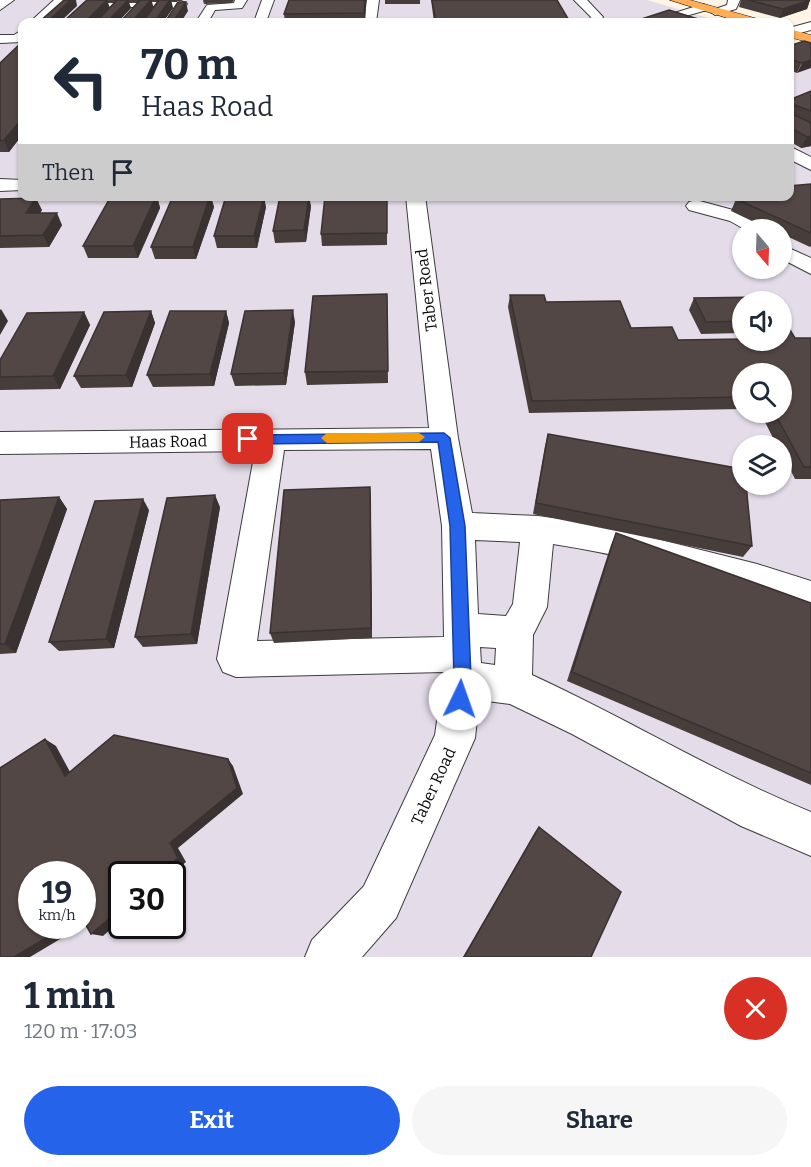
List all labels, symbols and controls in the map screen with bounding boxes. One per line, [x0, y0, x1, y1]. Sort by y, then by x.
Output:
text: 70 m [141, 40, 237, 90]
icon: left [42, 42, 120, 120]
text: Haas Road [141, 91, 273, 123]
icon: arrive [106, 156, 139, 189]
text: Then [42, 159, 94, 186]
north arrow [732, 219, 792, 279]
map controls [732, 219, 792, 495]
street label: Taber Road [412, 247, 441, 332]
button: sound [732, 291, 792, 351]
button: search [732, 363, 792, 423]
pin [222, 413, 273, 464]
icon: arrive [231, 422, 264, 455]
street label: Haas Road [129, 431, 208, 452]
button: layers [732, 435, 792, 495]
position arrow [428, 667, 492, 731]
street label: Taber Road [407, 744, 460, 828]
speed limit sign: 30 [108, 861, 186, 939]
text: 19 [42, 875, 72, 911]
text: km/h [38, 906, 76, 924]
text: 1 min [24, 974, 115, 1018]
button: close [724, 977, 787, 1040]
text: 120 m · 17:03 [24, 1019, 138, 1043]
button: Exit [24, 1086, 400, 1155]
button: Share [412, 1086, 787, 1155]

